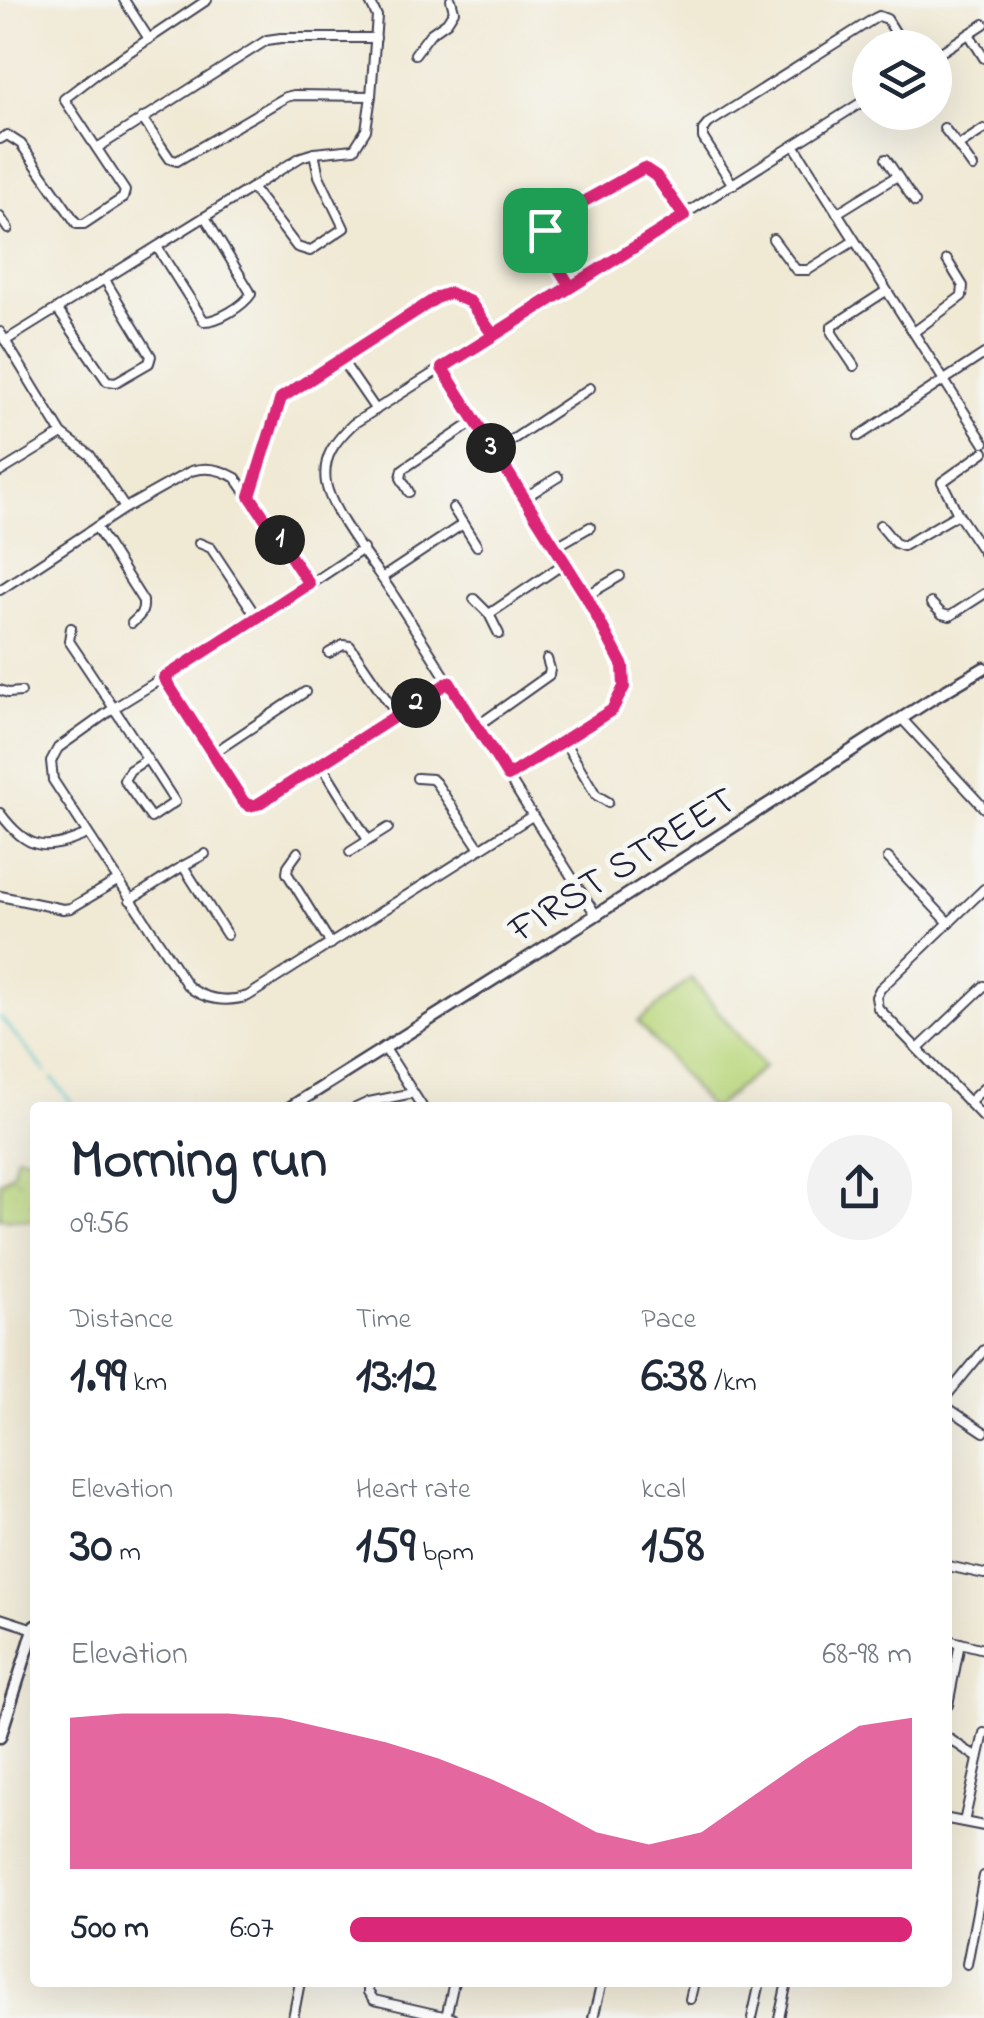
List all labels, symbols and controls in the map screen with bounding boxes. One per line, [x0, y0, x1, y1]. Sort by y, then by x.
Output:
map controls [852, 30, 952, 130]
button: layers [852, 30, 952, 130]
pin [503, 188, 588, 273]
icon: arrive [518, 203, 573, 258]
pin: 3 [466, 423, 516, 473]
text: 3 [485, 427, 497, 468]
pin: 1 [255, 515, 305, 565]
text: 1 [276, 519, 284, 560]
pin: 2 [391, 678, 441, 728]
text: 2 [409, 682, 423, 723]
street label: FIRST STREET [497, 773, 748, 961]
text: Morning run [70, 1123, 327, 1203]
button: share [807, 1135, 912, 1240]
text: 09:56 [70, 1201, 129, 1248]
text: Distance [70, 1300, 173, 1341]
text: Time [356, 1300, 411, 1341]
text: Pace [641, 1300, 696, 1341]
text: 1.99 [70, 1341, 126, 1414]
text: 13:12 [356, 1341, 437, 1414]
text: 6:38 [641, 1341, 707, 1414]
text: km [126, 1363, 167, 1404]
text: /km [707, 1363, 757, 1404]
text: Elevation [70, 1470, 173, 1511]
text: Heart rate [356, 1470, 470, 1511]
text: kcal [641, 1470, 686, 1511]
text: 30 [70, 1511, 112, 1584]
text: 159 [356, 1511, 415, 1584]
text: 158 [641, 1511, 705, 1584]
text: m [112, 1533, 141, 1574]
text: bpm [415, 1533, 474, 1574]
text: Elevation [70, 1632, 188, 1679]
text: 68–98 m [822, 1632, 912, 1679]
text: 500 m [70, 1906, 149, 1953]
text: 6:07 [230, 1906, 274, 1953]

